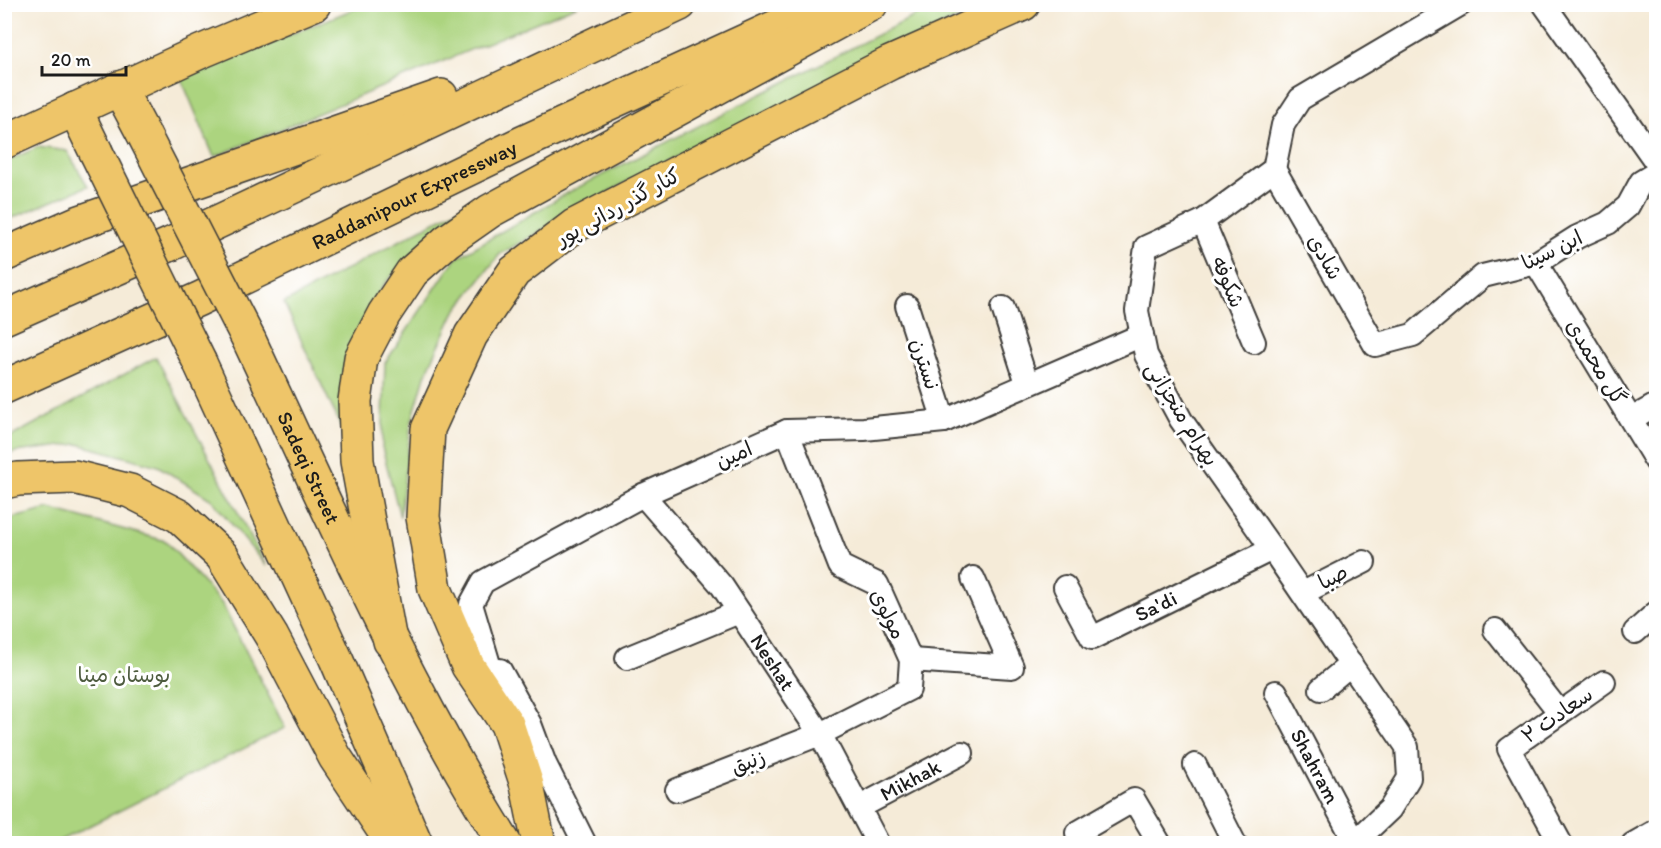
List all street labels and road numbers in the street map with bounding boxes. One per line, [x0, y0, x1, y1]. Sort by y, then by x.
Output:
street label: Raddanipour Expressway [308, 134, 521, 255]
street label: کنار گذر ردانی پور [549, 162, 685, 254]
street label: ابن سینا [1517, 224, 1587, 276]
street label: شادی [1303, 230, 1348, 284]
street label: شکوفه [1206, 252, 1250, 312]
street label: گل محمدی [1561, 314, 1632, 409]
street label: نسترن [906, 335, 945, 393]
street label: بهرام منجزانی [1137, 357, 1224, 473]
street label: Sadeqi Street [272, 407, 346, 528]
street label: امین [712, 435, 756, 474]
street label: صبا [1314, 559, 1352, 595]
street label: مولوی [864, 584, 912, 644]
street label: Sa'di [1131, 585, 1181, 627]
street label: Neshat [745, 629, 801, 695]
street label: سعادت ۲ [1516, 681, 1597, 748]
street label: Shahram [1286, 724, 1346, 808]
street label: زنبق [727, 743, 769, 781]
street label: Mikhak [876, 754, 945, 806]

